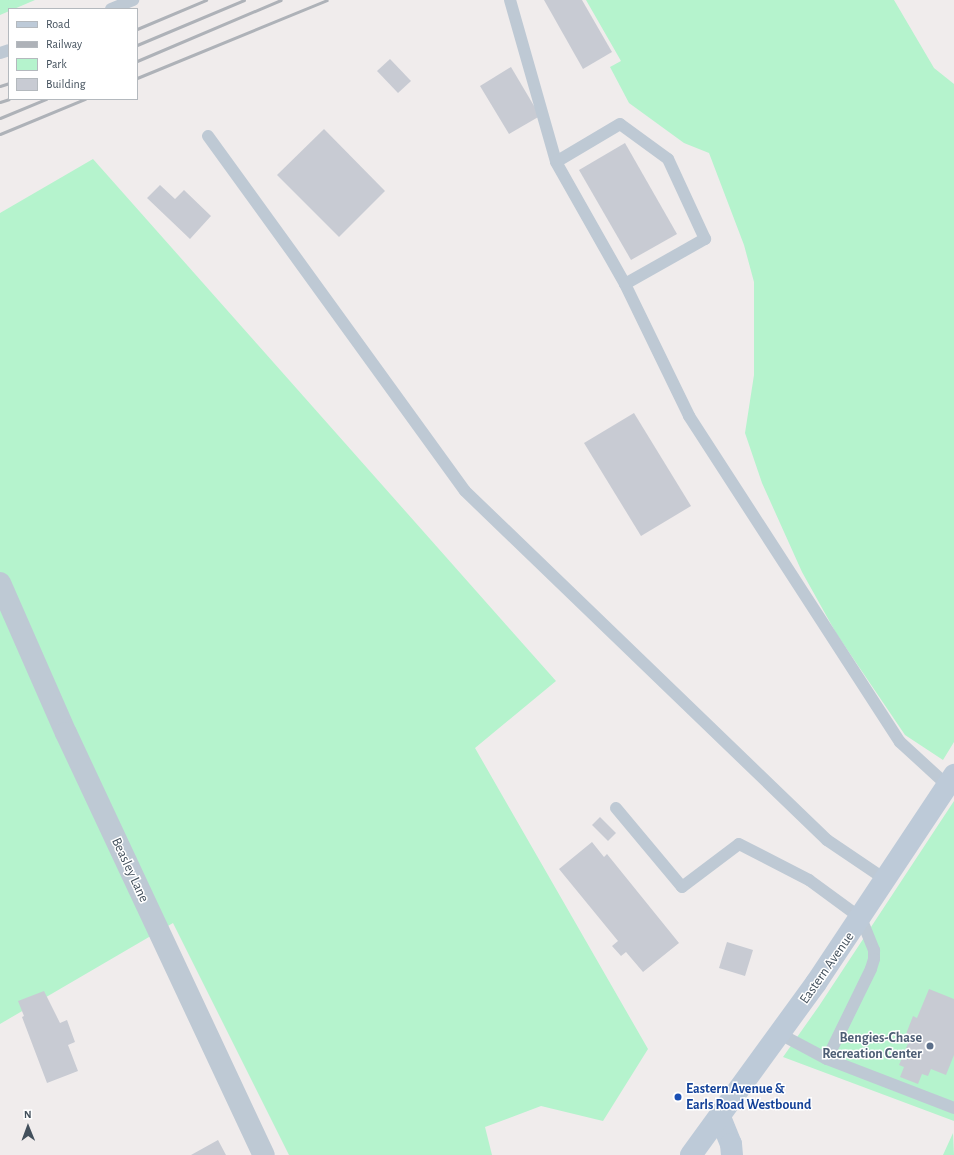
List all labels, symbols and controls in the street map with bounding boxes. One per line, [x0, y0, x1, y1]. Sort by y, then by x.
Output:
legend [8, 8, 138, 100]
text: Road [46, 18, 70, 30]
text: Railway [46, 38, 82, 50]
text: Park [46, 58, 67, 70]
text: Building [46, 78, 86, 90]
street label: Beasley Lane [108, 835, 152, 905]
street label: Eastern Avenue [796, 929, 858, 1007]
place label: Bengies-Chase Recreation Center [822, 1030, 922, 1062]
marker: Bengies-Chase Recreation Center [925, 1041, 935, 1051]
place label: Eastern Avenue & Earls Road Westbound [686, 1081, 811, 1114]
marker: Eastern Avenue & Earls Road Westbound [673, 1092, 683, 1102]
north arrow [8, 1107, 48, 1147]
text: N [24, 1109, 32, 1120]

